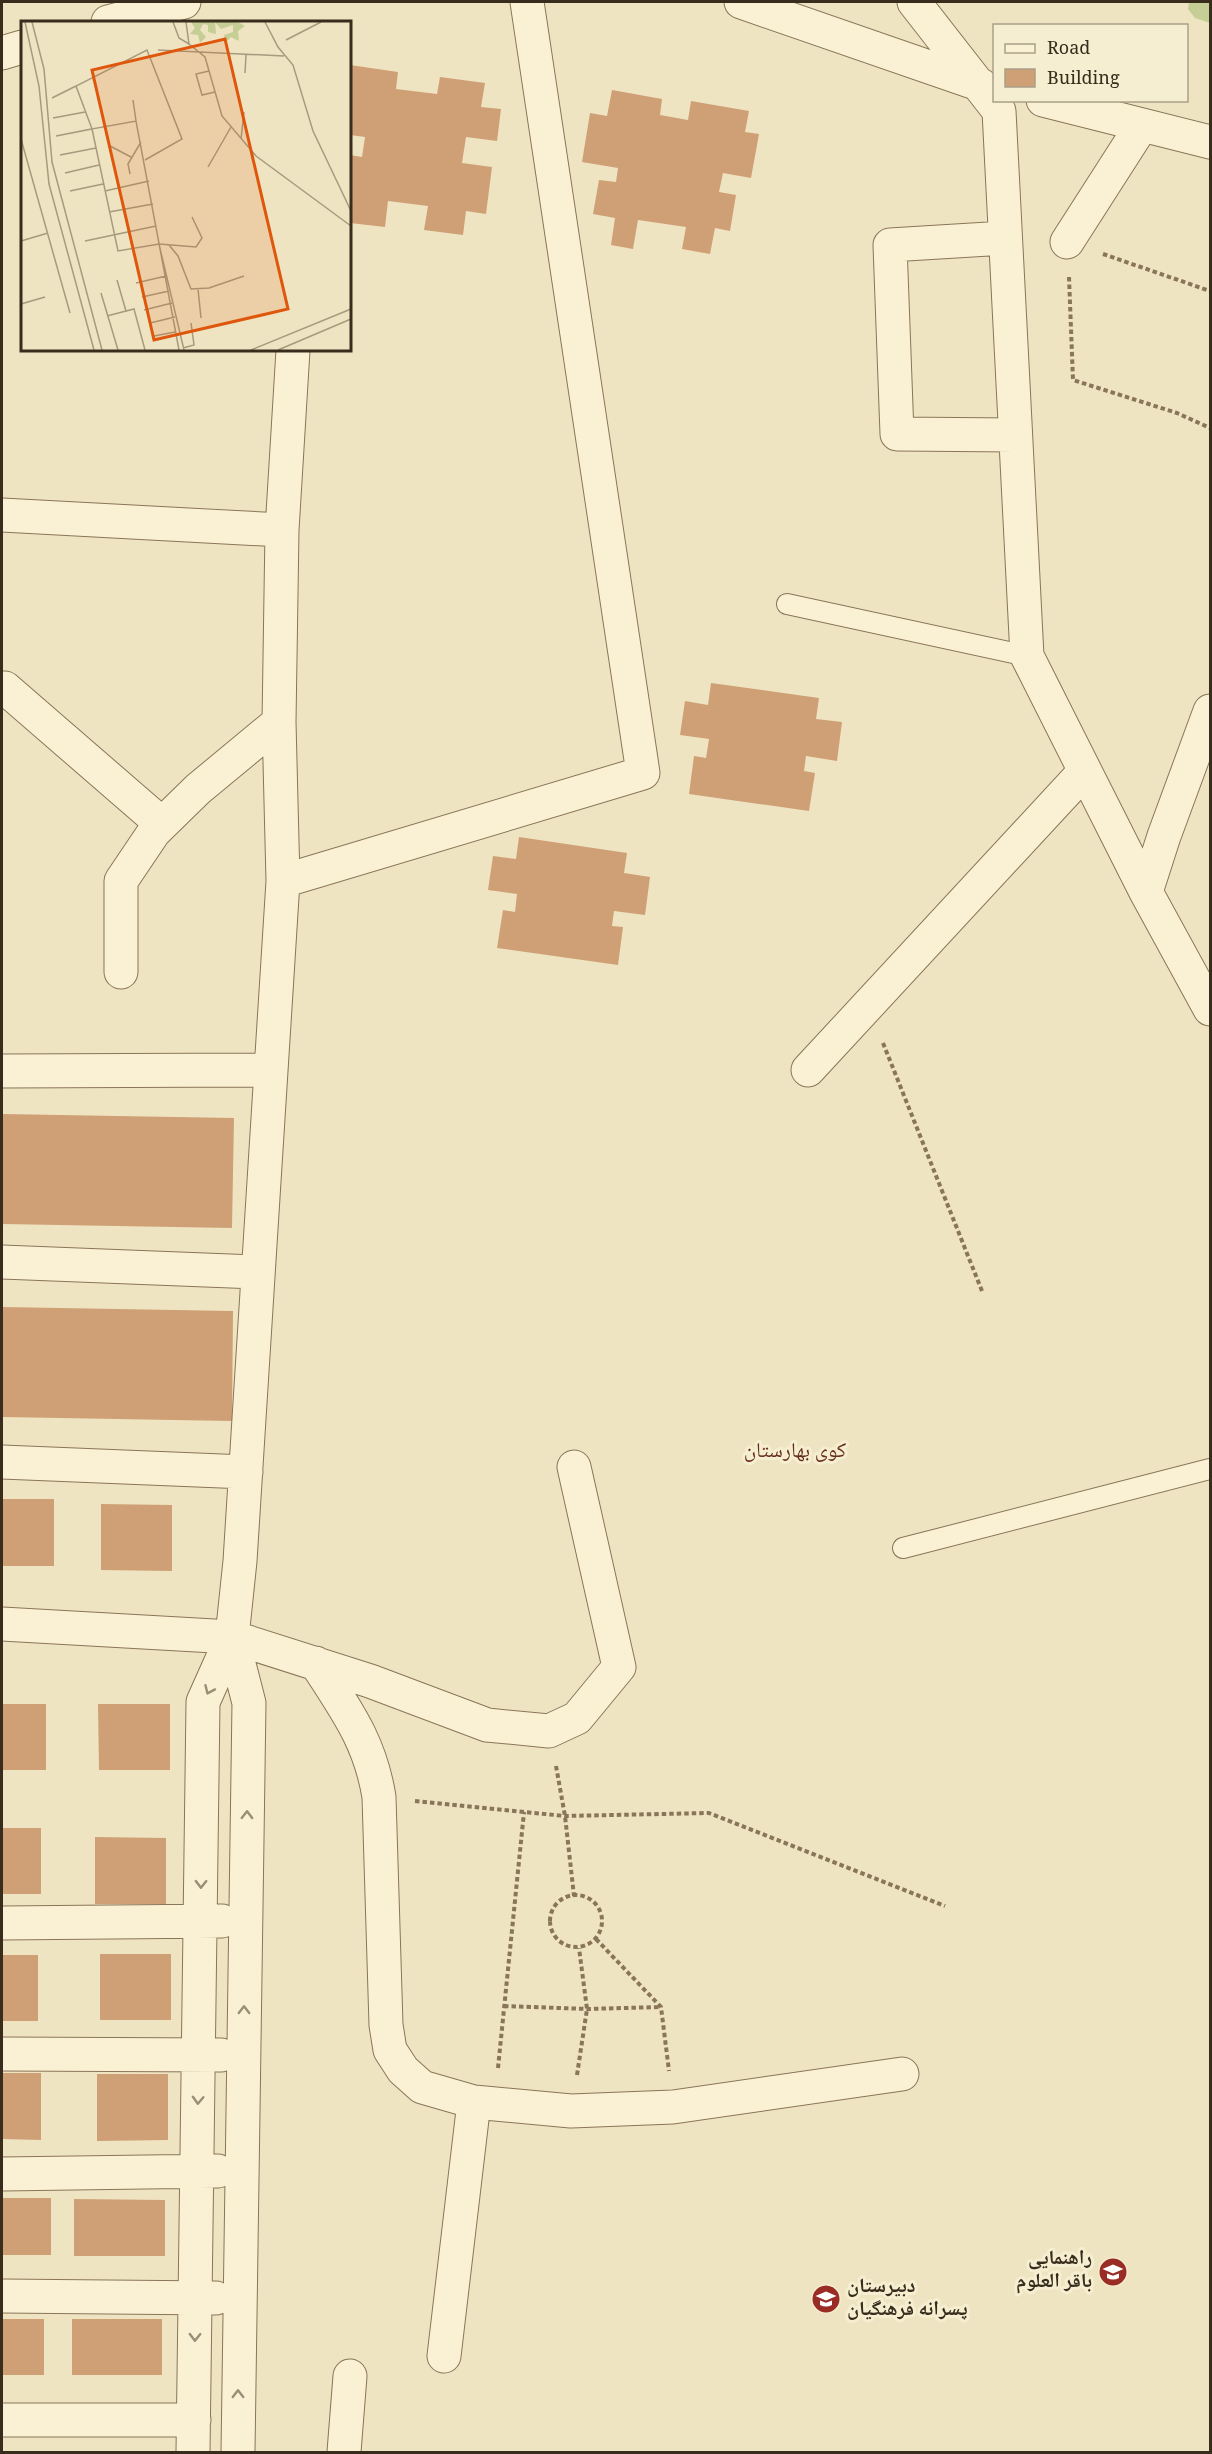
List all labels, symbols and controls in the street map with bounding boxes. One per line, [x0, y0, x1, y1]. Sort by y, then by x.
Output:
inset map [21, 21, 351, 351]
legend [993, 24, 1188, 102]
text: Road [1047, 35, 1090, 65]
text: Building [1047, 65, 1120, 95]
district label: کوی بهارستان [744, 1435, 846, 1470]
one-way arrow [204, 1684, 216, 1695]
one-way arrow [241, 1811, 253, 1820]
one-way arrow [195, 1880, 207, 1889]
one-way arrow [238, 2006, 251, 2015]
one-way arrow [192, 2096, 205, 2105]
place label: راهنمایی باقر العلوم [1016, 2243, 1092, 2300]
school or university icon: راهنمایی باقر العلوم [1097, 2256, 1129, 2288]
place label: دبیرستان پسرانه فرهنگیان [847, 2271, 968, 2328]
school or university icon: دبیرستان پسرانه فرهنگیان [810, 2283, 842, 2315]
one-way arrow [189, 2333, 201, 2342]
one-way arrow [232, 2390, 244, 2399]

